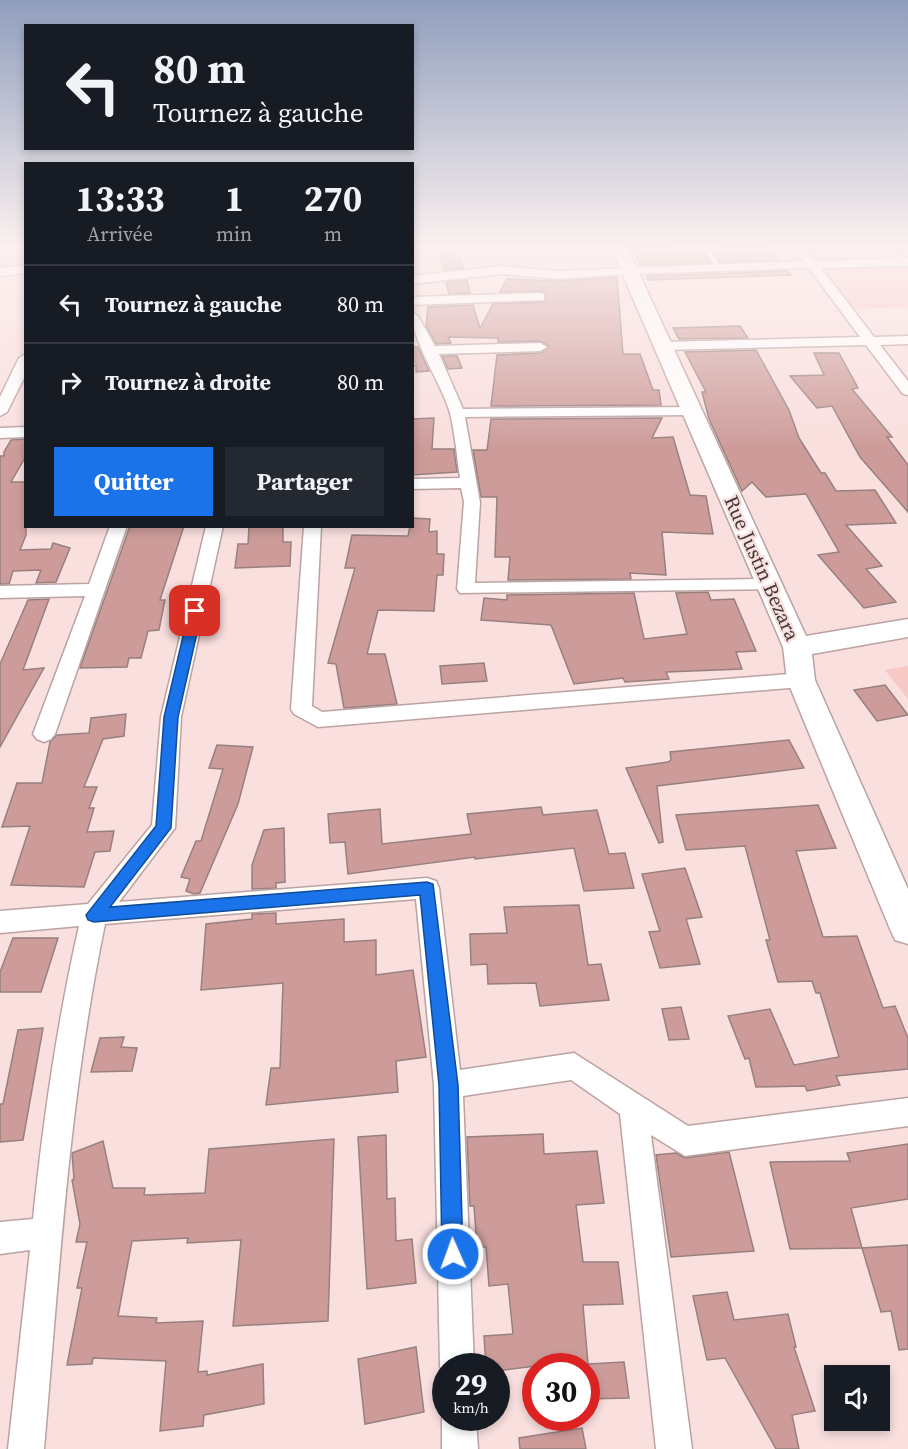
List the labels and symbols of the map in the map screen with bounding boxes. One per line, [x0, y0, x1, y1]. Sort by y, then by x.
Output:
street label: Rue Justin Bezara [717, 491, 807, 646]
pin [169, 585, 220, 636]
position arrow [421, 1222, 485, 1286]
speed limit sign: 30 [522, 1353, 600, 1431]

